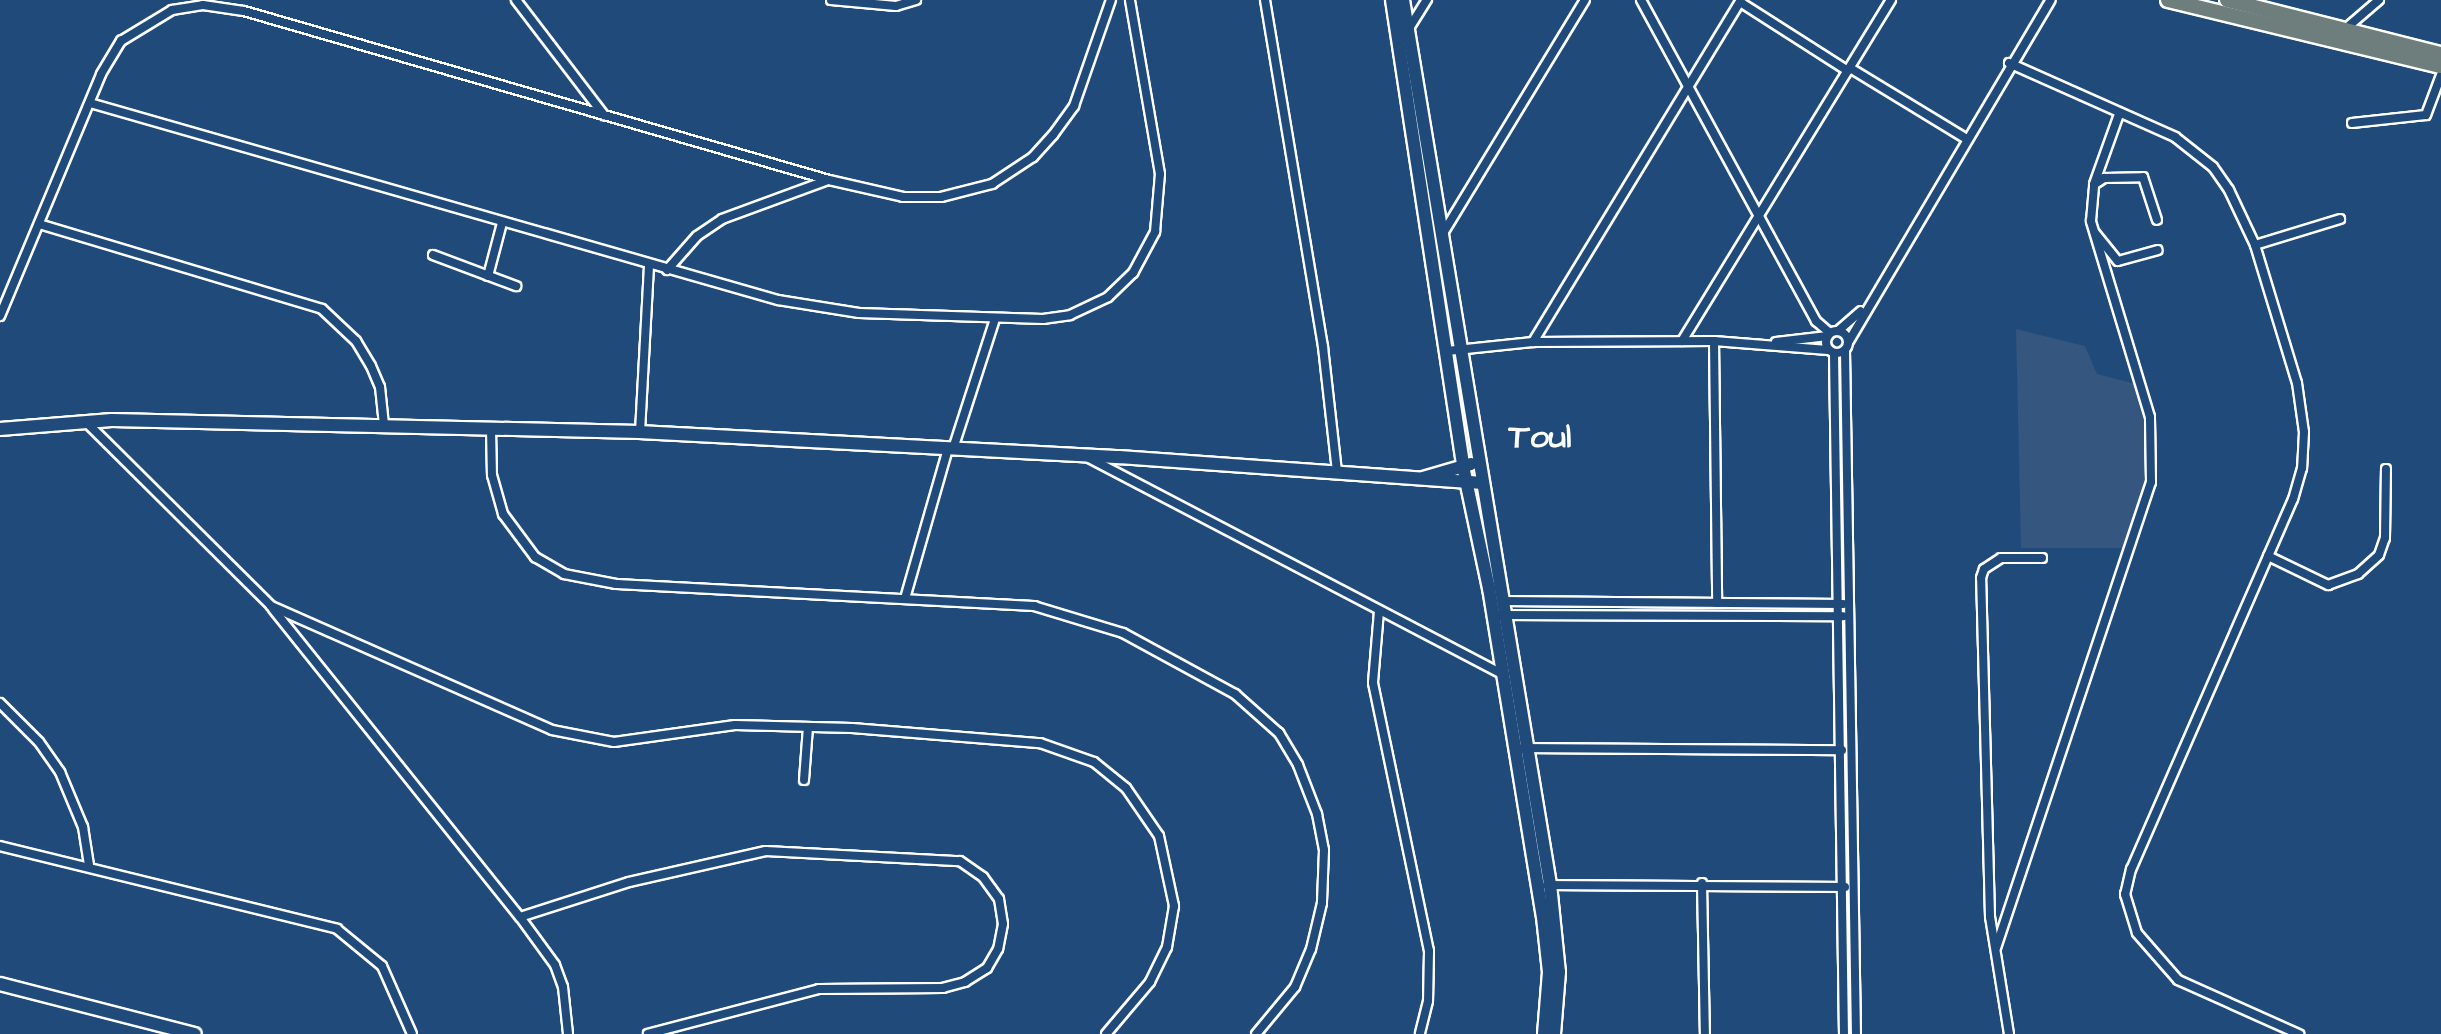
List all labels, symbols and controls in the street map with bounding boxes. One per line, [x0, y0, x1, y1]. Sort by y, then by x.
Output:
district label: Toul [1509, 418, 1571, 458]

